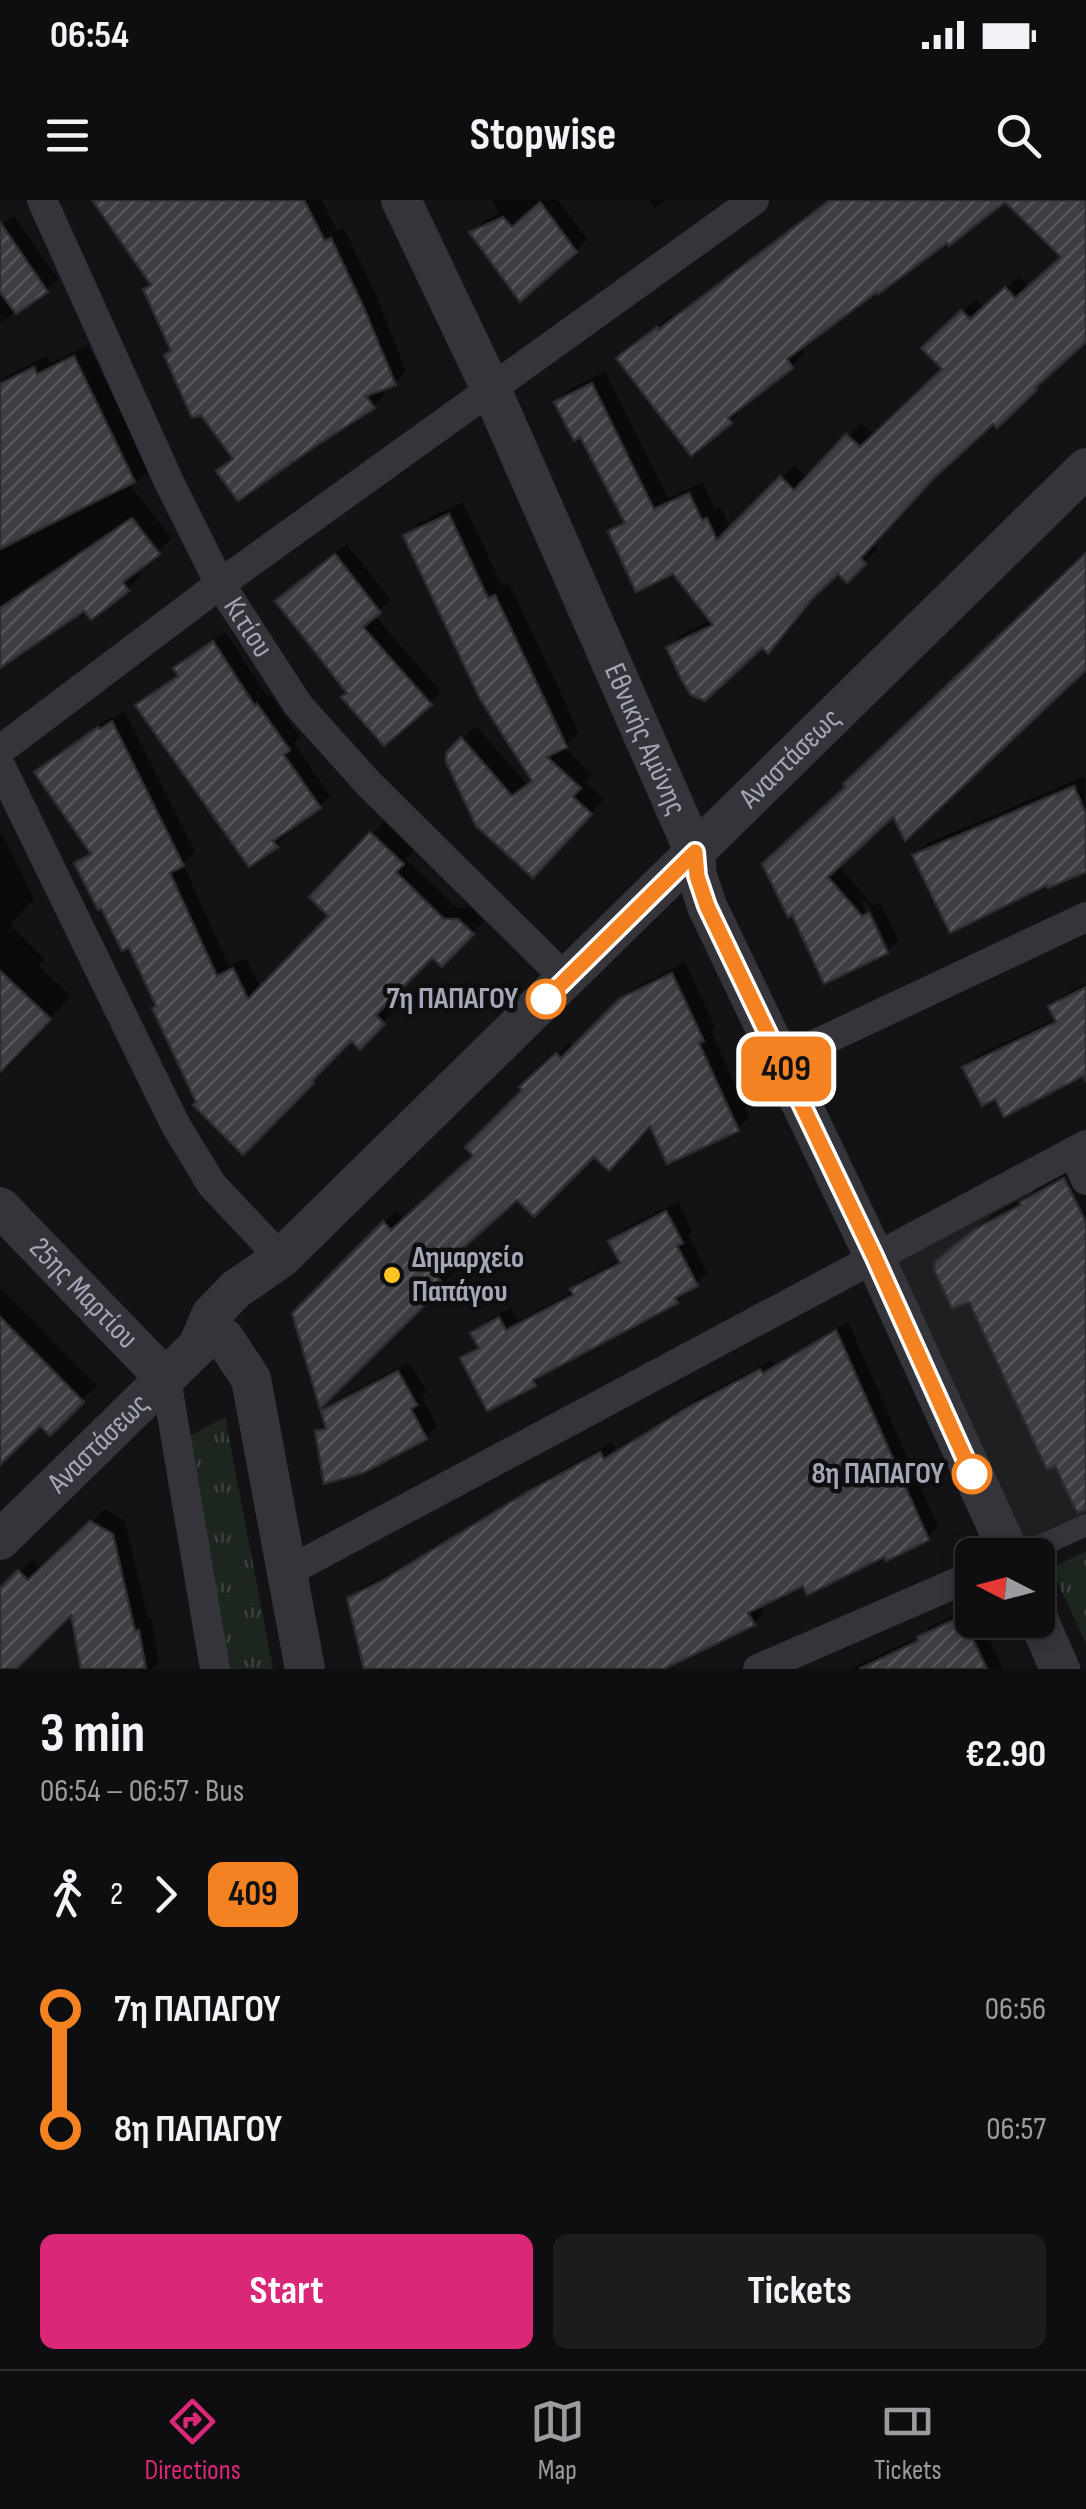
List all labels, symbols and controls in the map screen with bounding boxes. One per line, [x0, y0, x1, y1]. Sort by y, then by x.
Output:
text: 06:54 [50, 13, 129, 58]
icon: menu [40, 108, 95, 163]
text: Stopwise [470, 108, 616, 163]
icon: search [991, 108, 1046, 163]
street label: Κιτίου [215, 591, 281, 664]
street label: Εθνικής Αμύνης [596, 658, 694, 821]
street label: Αναστάσεως [731, 701, 848, 817]
marker: 7η ΠΑΠΑΓΟΥ [527, 980, 565, 1018]
place label: 7η ΠΑΠΑΓΟΥ [387, 981, 518, 1017]
line badge: 409 [728, 1036, 844, 1102]
text: 409 [761, 1048, 811, 1091]
street label: 25ης Μαρτίου [22, 1230, 145, 1356]
place label: Δημαρχείο Παπάγου [412, 1240, 524, 1310]
marker: Δημαρχείο Παπάγου [381, 1264, 403, 1286]
street label: Αναστάσεως [40, 1386, 157, 1502]
marker: 8η ΠΑΠΑΓΟΥ [953, 1455, 991, 1493]
place label: 8η ΠΑΠΑΓΟΥ [811, 1456, 944, 1492]
north arrow [955, 1538, 1055, 1638]
map controls [955, 1538, 1055, 1638]
text: 3 min [40, 1701, 145, 1768]
text: €2.90 [965, 1732, 1046, 1777]
text: 06:54 – 06:57 · Bus [40, 1772, 244, 1811]
icon: walk [40, 1867, 95, 1922]
icon: forward [138, 1867, 193, 1922]
text: 409 [228, 1873, 278, 1916]
text: 2 [110, 1875, 123, 1914]
text: 7η ΠΑΠΑΓΟΥ [114, 1987, 281, 2032]
text: 06:56 [985, 1990, 1046, 2029]
text: 8η ΠΑΠΑΓΟΥ [114, 2107, 282, 2152]
text: 06:57 [986, 2110, 1046, 2149]
button: Start [40, 2234, 533, 2349]
button: Tickets [553, 2234, 1046, 2349]
tab: Directions [145, 2394, 241, 2487]
tab: Map [530, 2394, 585, 2487]
tab: Tickets [874, 2394, 941, 2487]

